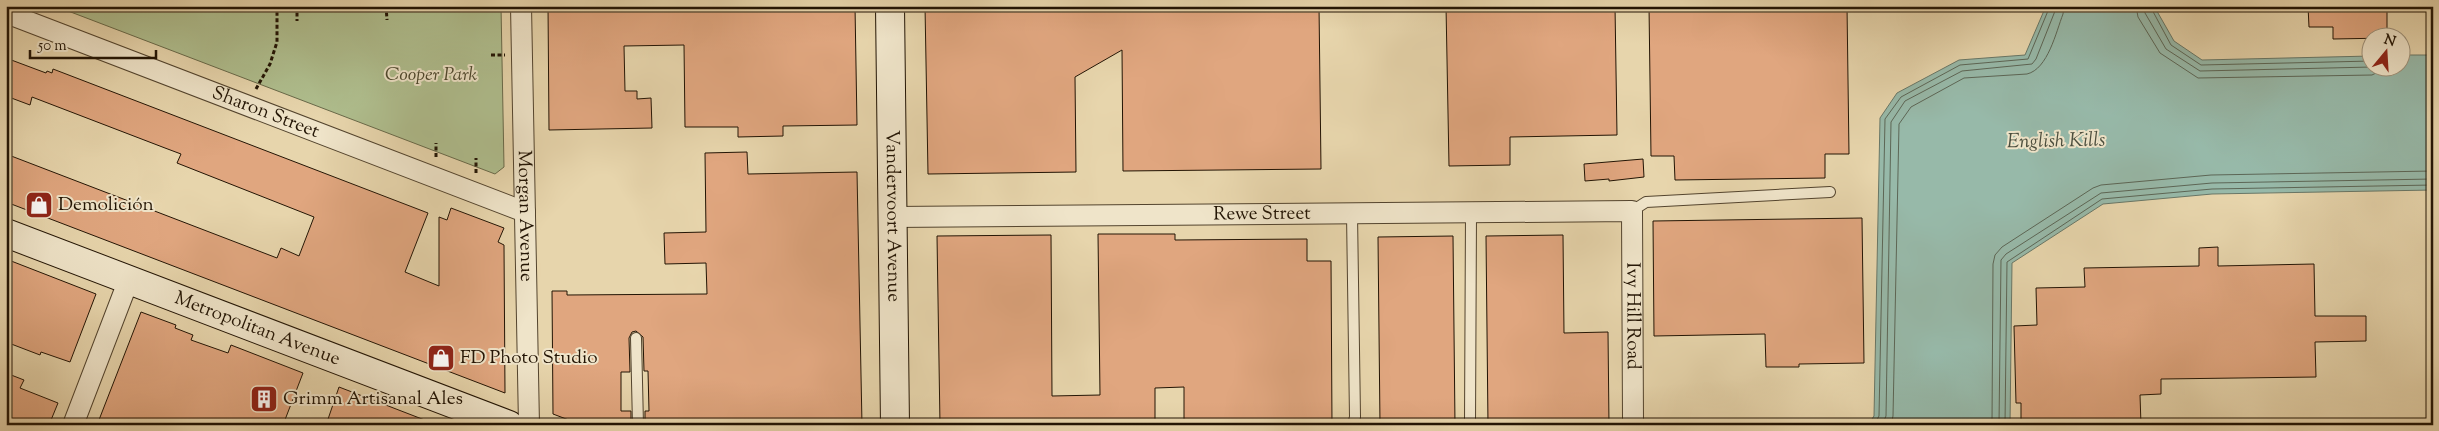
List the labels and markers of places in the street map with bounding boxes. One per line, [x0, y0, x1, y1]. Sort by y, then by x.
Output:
shop icon: Demolición [24, 190, 54, 220]
place label: Demolición [58, 192, 154, 219]
shop icon: FD Photo Studio [426, 343, 456, 373]
place label: FD Photo Studio [460, 345, 598, 372]
building icon: Grimm Artisanal Ales [249, 384, 279, 414]
place label: Grimm Artisanal Ales [283, 386, 463, 413]

